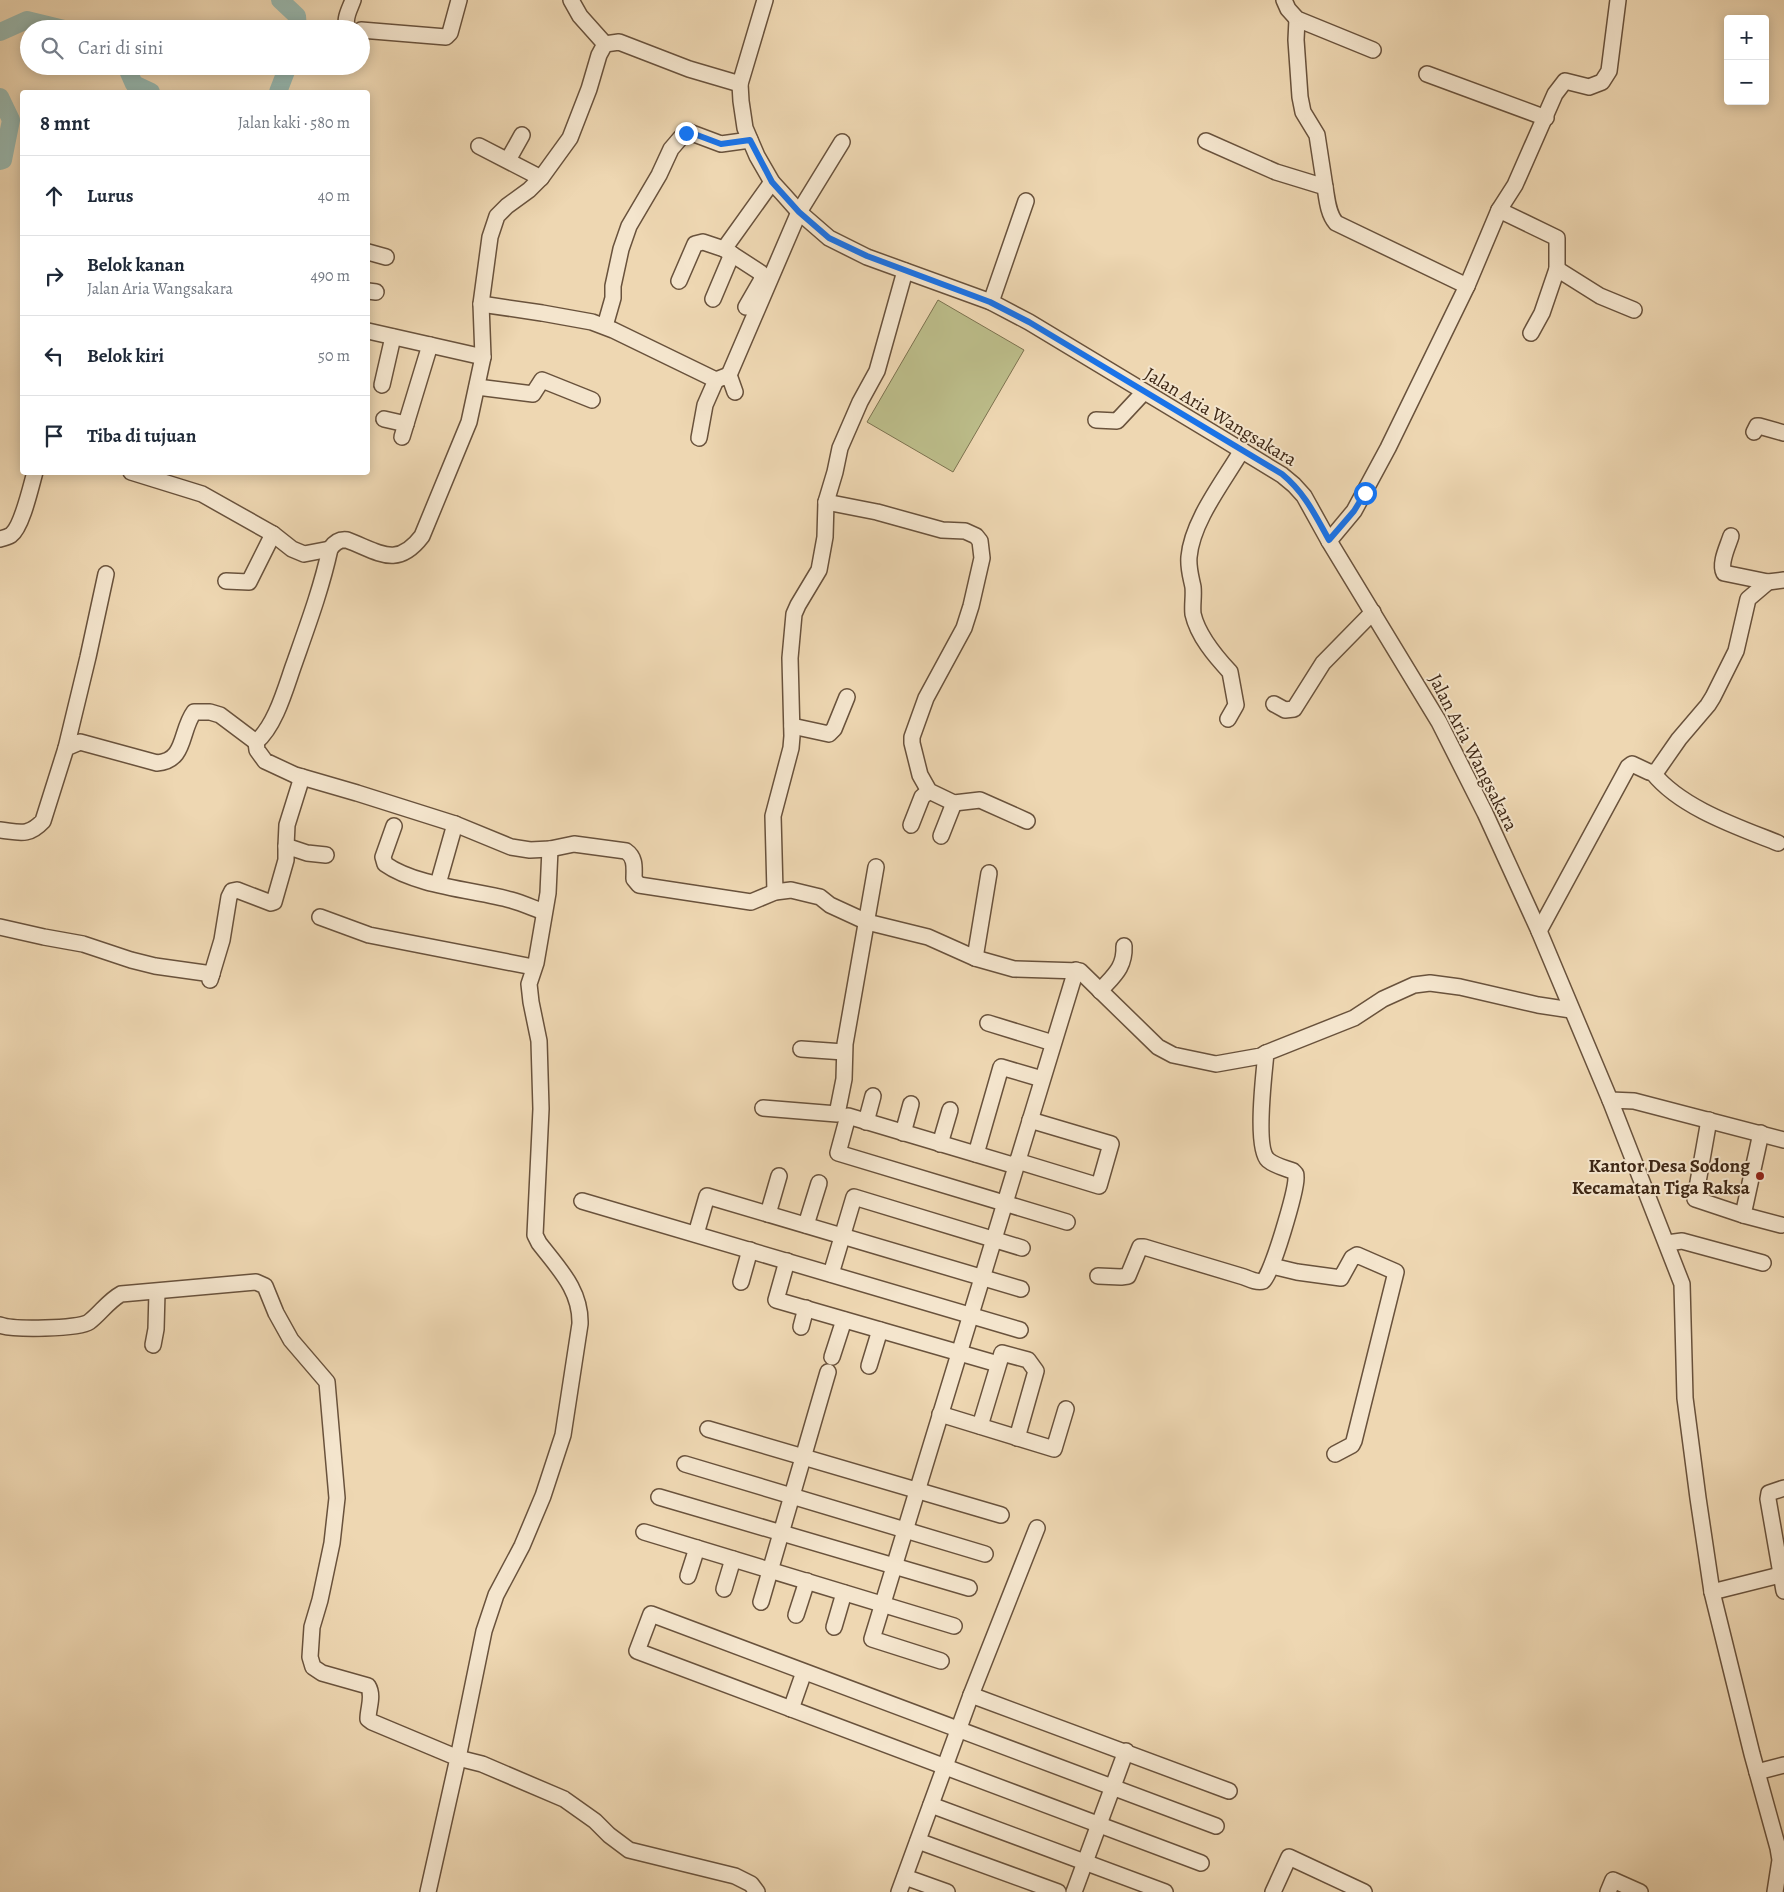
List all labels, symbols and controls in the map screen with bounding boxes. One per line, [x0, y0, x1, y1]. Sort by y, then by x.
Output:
map controls [1724, 15, 1769, 105]
button: + [1724, 15, 1769, 60]
search box [20, 20, 370, 75]
icon: search [38, 34, 66, 62]
text: Cari di sini [78, 35, 163, 61]
button: − [1724, 60, 1769, 105]
text: 8 mnt [40, 109, 90, 137]
text: Jalan kaki · 580 m [238, 112, 350, 134]
route end [675, 122, 698, 145]
icon: ahead [40, 182, 68, 210]
text: Lurus [87, 183, 133, 209]
text: 40 m [318, 185, 350, 207]
text: Belok kanan [87, 252, 185, 278]
icon: right [40, 262, 68, 290]
text: 490 m [310, 265, 350, 287]
text: Jalan Aria Wangsakara [87, 278, 233, 300]
icon: left [40, 342, 68, 370]
text: Belok kiri [87, 343, 164, 369]
text: 50 m [318, 345, 350, 367]
street label: Jalan Aria Wangsakara [1139, 361, 1302, 473]
icon: arrive [40, 422, 68, 450]
text: Tiba di tujuan [87, 423, 196, 449]
route start [1354, 482, 1377, 505]
street label: Jalan Aria Wangsakara [1422, 669, 1524, 836]
place label: Kantor Desa Sodong Kecamatan Tiga Raksa [1572, 1153, 1751, 1201]
marker: Kantor Desa Sodong Kecamatan Tiga Raksa [1754, 1170, 1766, 1182]

